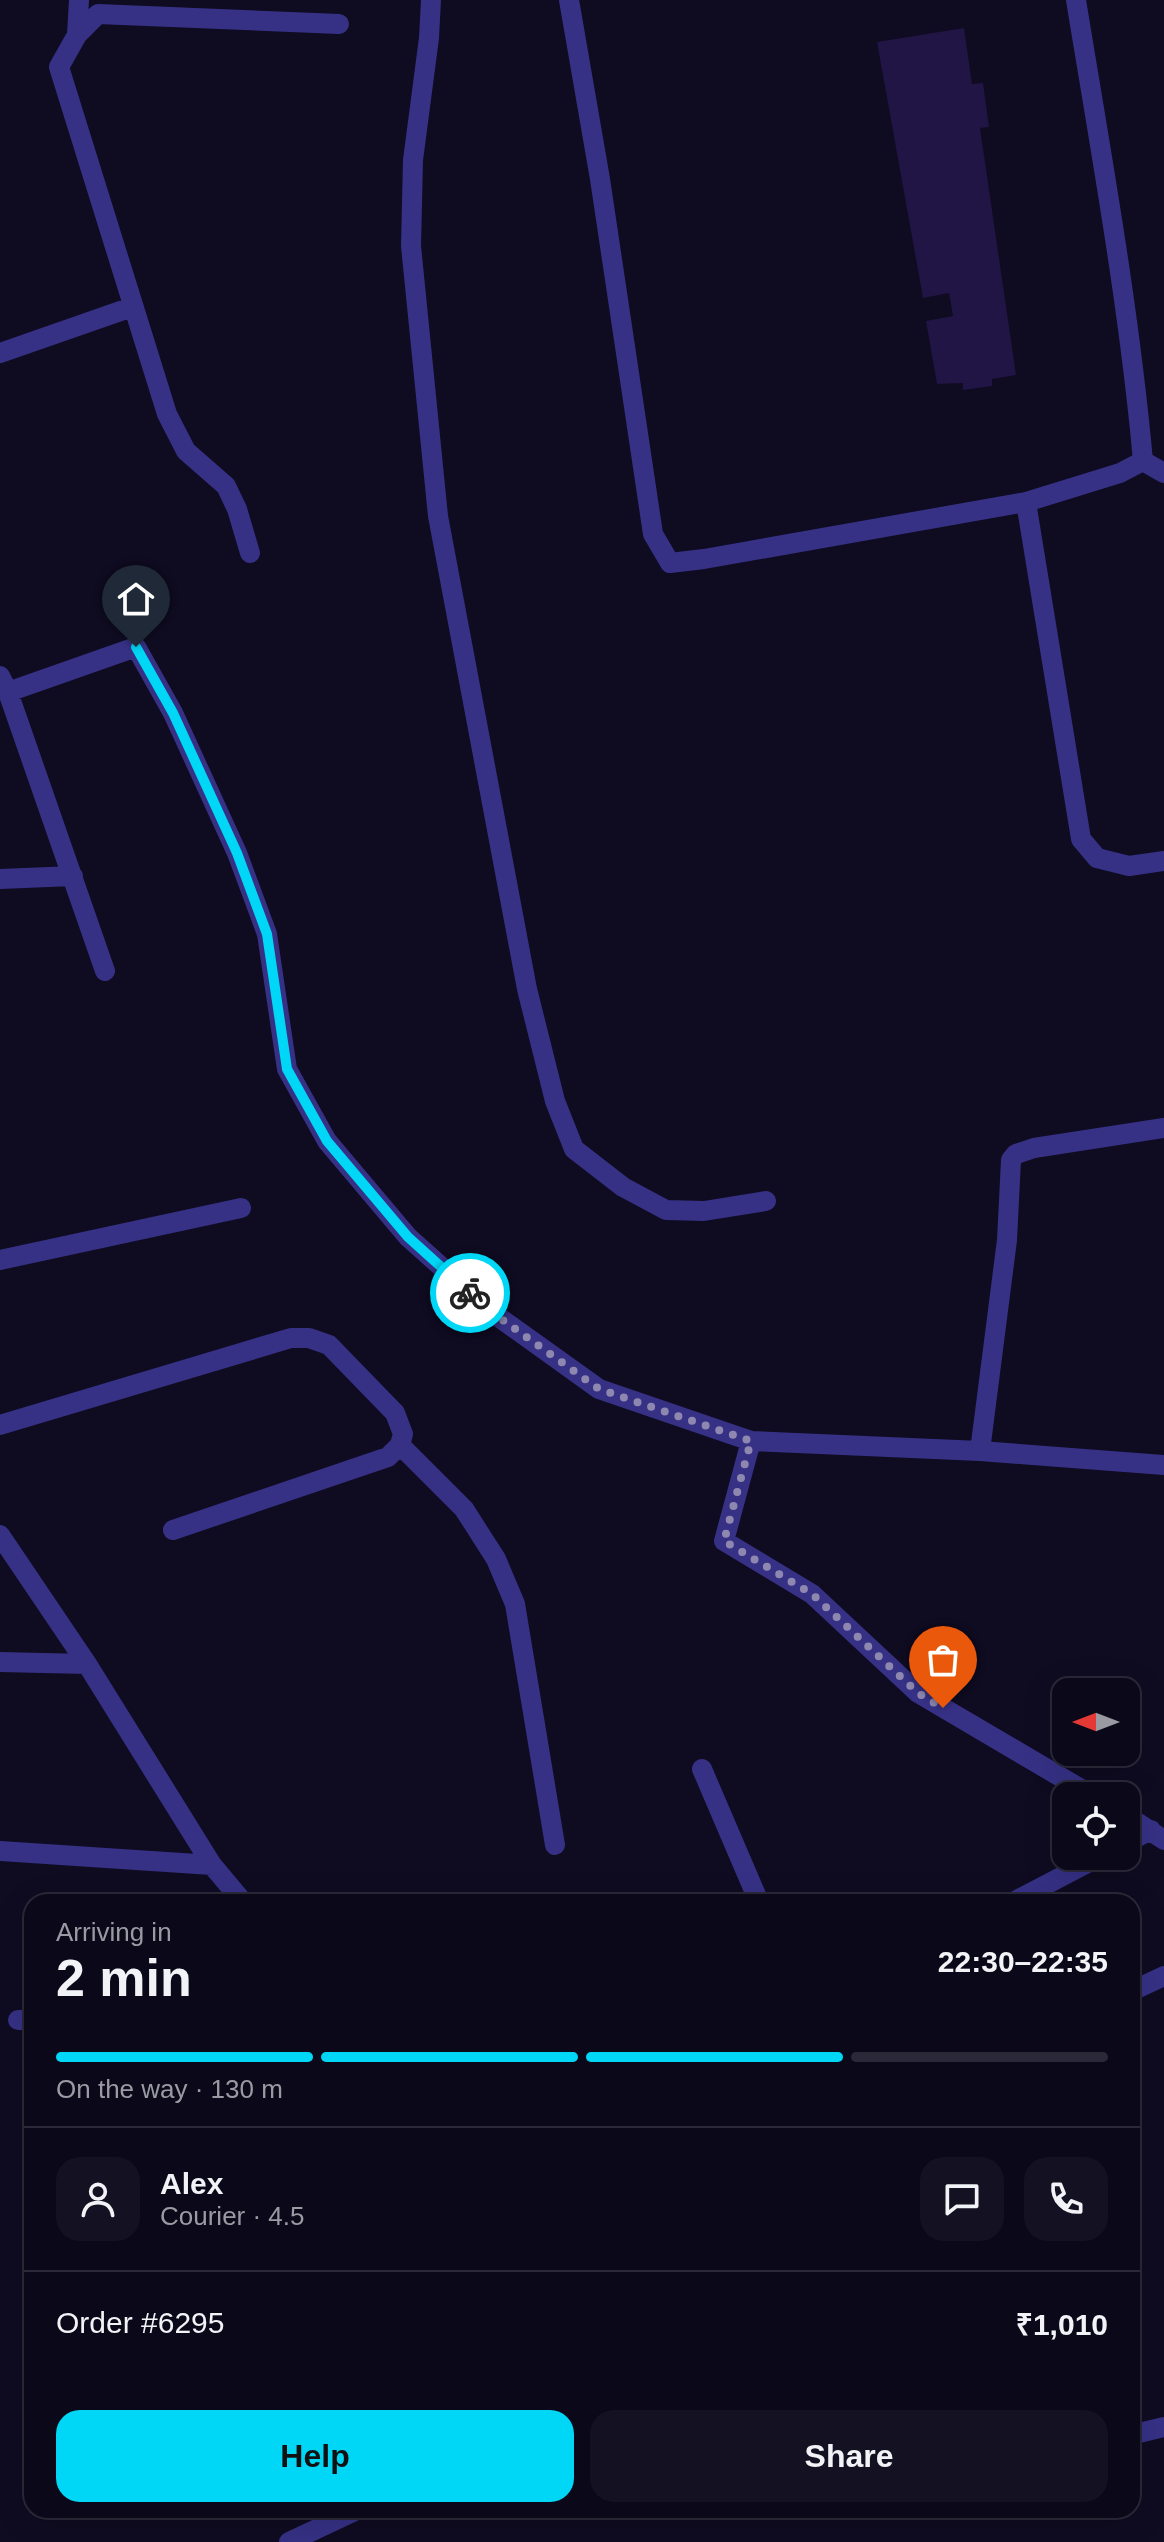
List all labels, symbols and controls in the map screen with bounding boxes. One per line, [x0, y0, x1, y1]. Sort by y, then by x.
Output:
pin [102, 565, 170, 647]
icon: home [114, 577, 158, 621]
courier [430, 1253, 510, 1333]
icon: bike [448, 1271, 492, 1315]
pin [909, 1626, 977, 1708]
icon: bag [921, 1638, 965, 1682]
north arrow [1052, 1678, 1140, 1766]
map controls [1052, 1678, 1140, 1870]
button: locate [1052, 1782, 1140, 1870]
text: Arriving in [56, 1917, 172, 1947]
text: 22:30–22:35 [938, 1945, 1108, 1978]
text: 2 min [56, 1949, 192, 2007]
text: On the way · 130 m [56, 2074, 283, 2104]
button: person [56, 2157, 140, 2241]
button: chat [920, 2157, 1004, 2241]
button: phone [1024, 2157, 1108, 2241]
text: Alex [160, 2167, 223, 2200]
text: Courier · 4.5 [160, 2201, 305, 2231]
text: Order #6295 [56, 2306, 224, 2339]
text: ₹1,010 [1016, 2308, 1108, 2341]
button: Help [56, 2410, 574, 2502]
button: Share [590, 2410, 1108, 2502]

